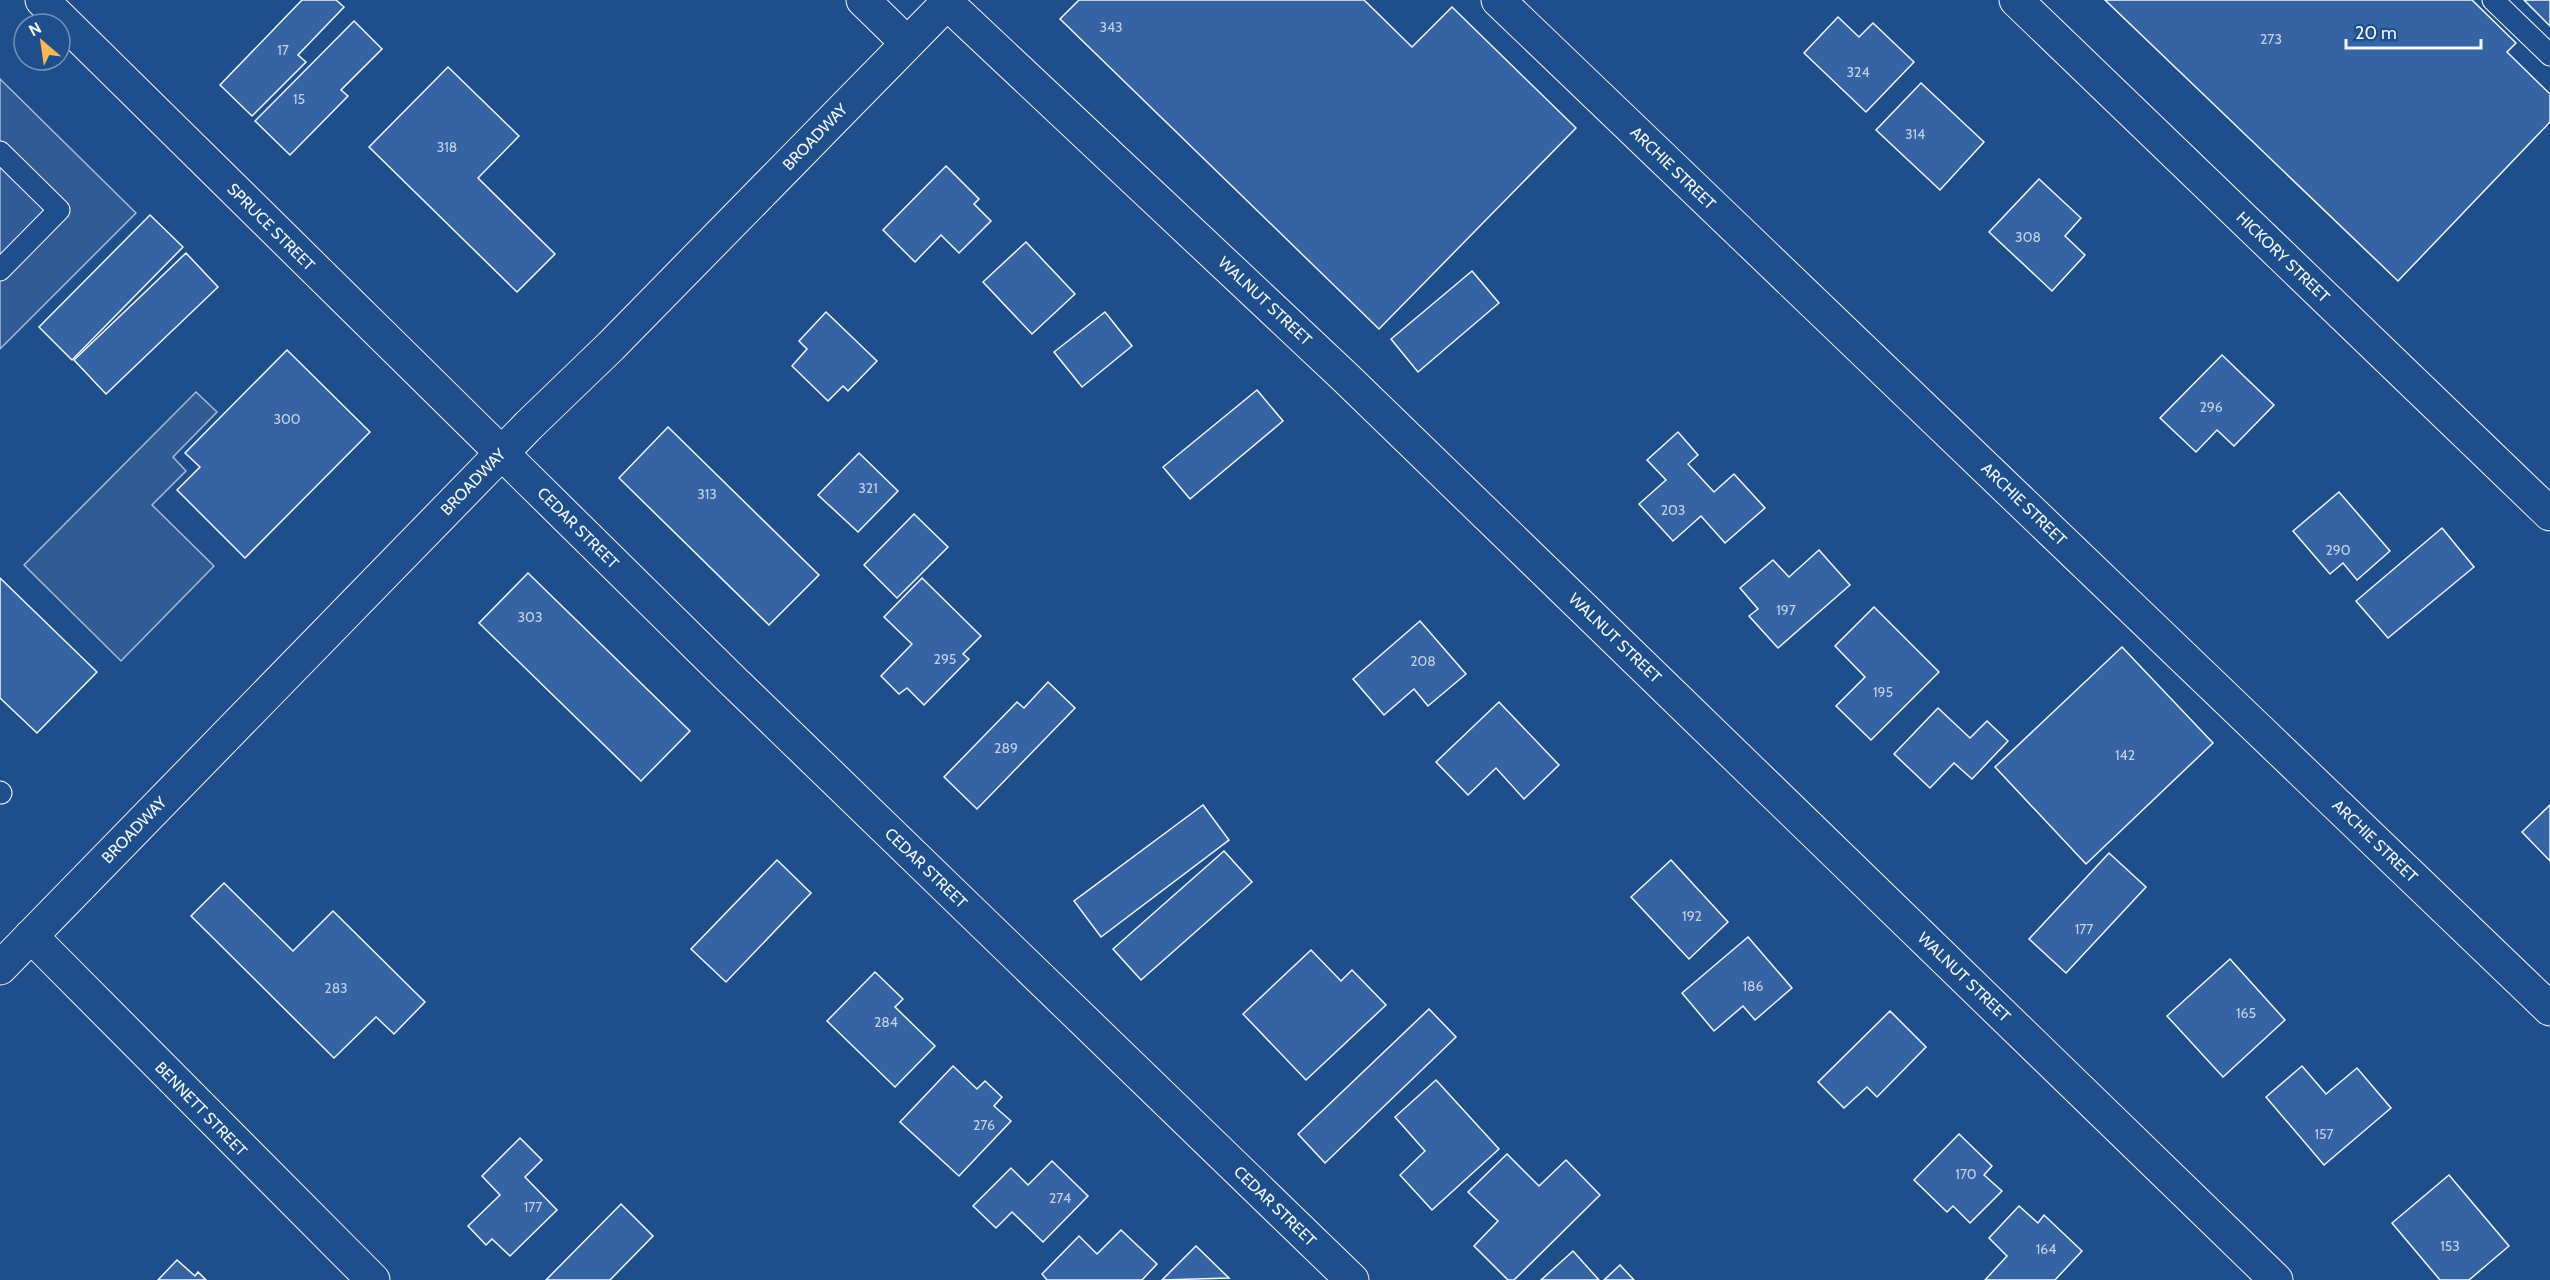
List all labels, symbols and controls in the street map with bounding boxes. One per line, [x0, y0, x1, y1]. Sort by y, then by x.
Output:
north arrow [12, 12, 72, 72]
scale bar [2346, 12, 2481, 50]
text: N [25, 18, 45, 40]
house number: 343 [1099, 18, 1123, 36]
text: 20 m [2355, 22, 2397, 44]
house number: 273 [2260, 30, 2282, 48]
house number: 17 [277, 41, 289, 59]
house number: 324 [1846, 63, 1870, 81]
house number: 15 [293, 90, 305, 108]
street label: BROADWAY [779, 99, 852, 174]
street label: ARCHIE STREET [1626, 123, 1720, 214]
house number: 314 [1905, 125, 1925, 143]
house number: 318 [437, 138, 457, 156]
street label: SPRUCE STREET [223, 179, 319, 275]
street label: HICKORY STREET [2232, 208, 2334, 307]
house number: 308 [2015, 228, 2041, 246]
street label: WALNUT STREET [1214, 253, 1316, 350]
house number: 296 [2199, 398, 2223, 416]
house number: 300 [273, 410, 301, 428]
street label: BROADWAY [437, 444, 510, 519]
street label: ARCHIE STREET [1977, 459, 2071, 550]
house number: 321 [858, 479, 878, 497]
street label: CEDAR STREET [533, 483, 623, 573]
house number: 313 [697, 485, 717, 503]
house number: 203 [1661, 501, 1685, 519]
house number: 290 [2325, 541, 2351, 559]
street label: WALNUT STREET [1565, 589, 1666, 687]
house number: 197 [1776, 601, 1796, 619]
house number: 303 [518, 608, 542, 626]
house number: 295 [934, 650, 956, 668]
house number: 208 [1410, 652, 1436, 670]
house number: 195 [1873, 683, 1893, 701]
house number: 289 [994, 739, 1018, 757]
house number: 142 [2115, 746, 2135, 764]
street label: BROADWAY [98, 792, 171, 867]
street label: ARCHIE STREET [2328, 796, 2422, 887]
street label: CEDAR STREET [881, 824, 971, 912]
house number: 192 [1682, 907, 1702, 925]
house number: 177 [2075, 920, 2093, 938]
street label: WALNUT STREET [1914, 928, 2015, 1026]
house number: 186 [1743, 977, 1764, 995]
house number: 283 [324, 979, 348, 997]
house number: 165 [2236, 1004, 2256, 1022]
house number: 284 [874, 1013, 898, 1031]
street label: BENNETT STREET [151, 1058, 251, 1161]
house number: 276 [973, 1116, 995, 1134]
house number: 157 [2314, 1125, 2334, 1143]
street label: CEDAR STREET [1230, 1162, 1320, 1250]
house number: 170 [1955, 1165, 1977, 1183]
house number: 274 [1049, 1189, 1071, 1207]
house number: 177 [524, 1198, 542, 1216]
house number: 153 [2440, 1237, 2460, 1255]
house number: 164 [2036, 1240, 2056, 1258]

